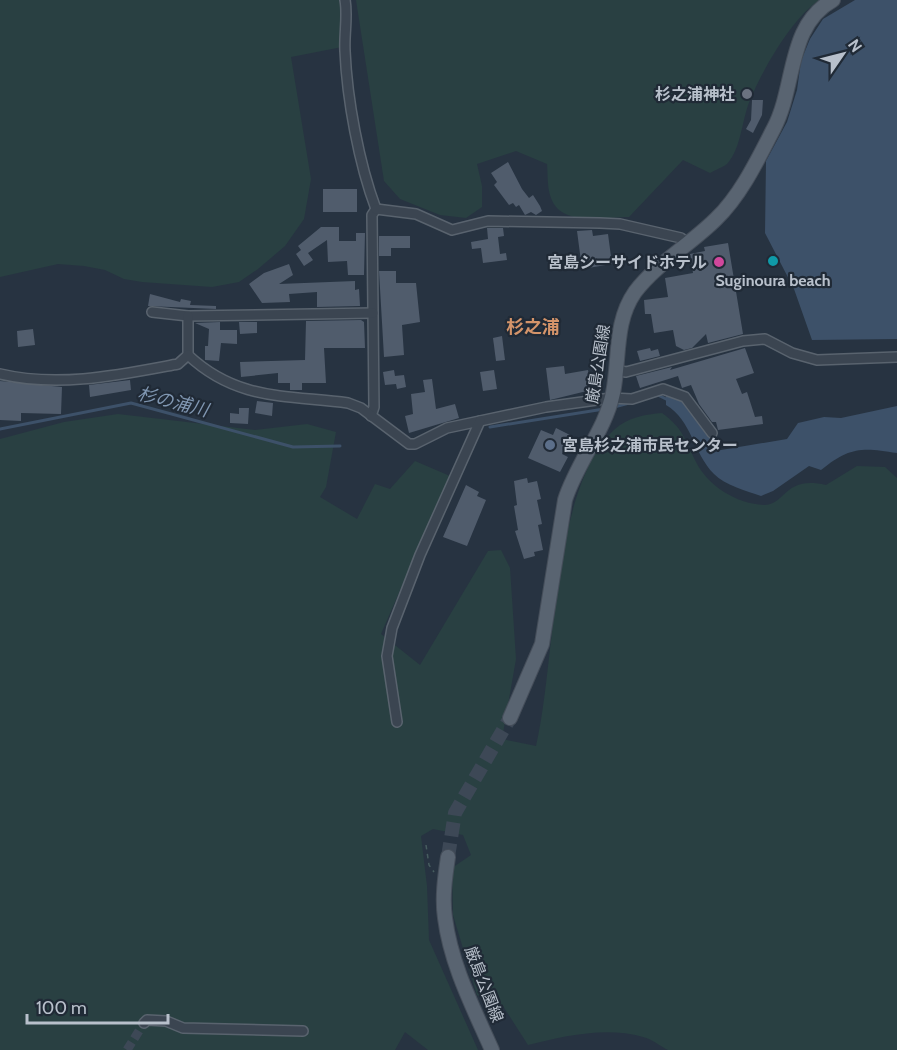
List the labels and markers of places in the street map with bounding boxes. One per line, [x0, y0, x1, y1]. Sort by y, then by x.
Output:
place label: 杉之浦神社 [655, 85, 735, 104]
marker: 杉之浦神社 [740, 87, 754, 101]
place label: 宮島シーサイドホテル [547, 253, 707, 272]
marker: Suginoura beach [766, 254, 780, 268]
marker: 宮島シーサイドホテル [712, 255, 726, 269]
place label: Suginoura beach [715, 271, 831, 290]
place label: 宮島杉之浦市民センター [562, 436, 738, 455]
marker: 宮島杉之浦市民センター [543, 438, 557, 452]

